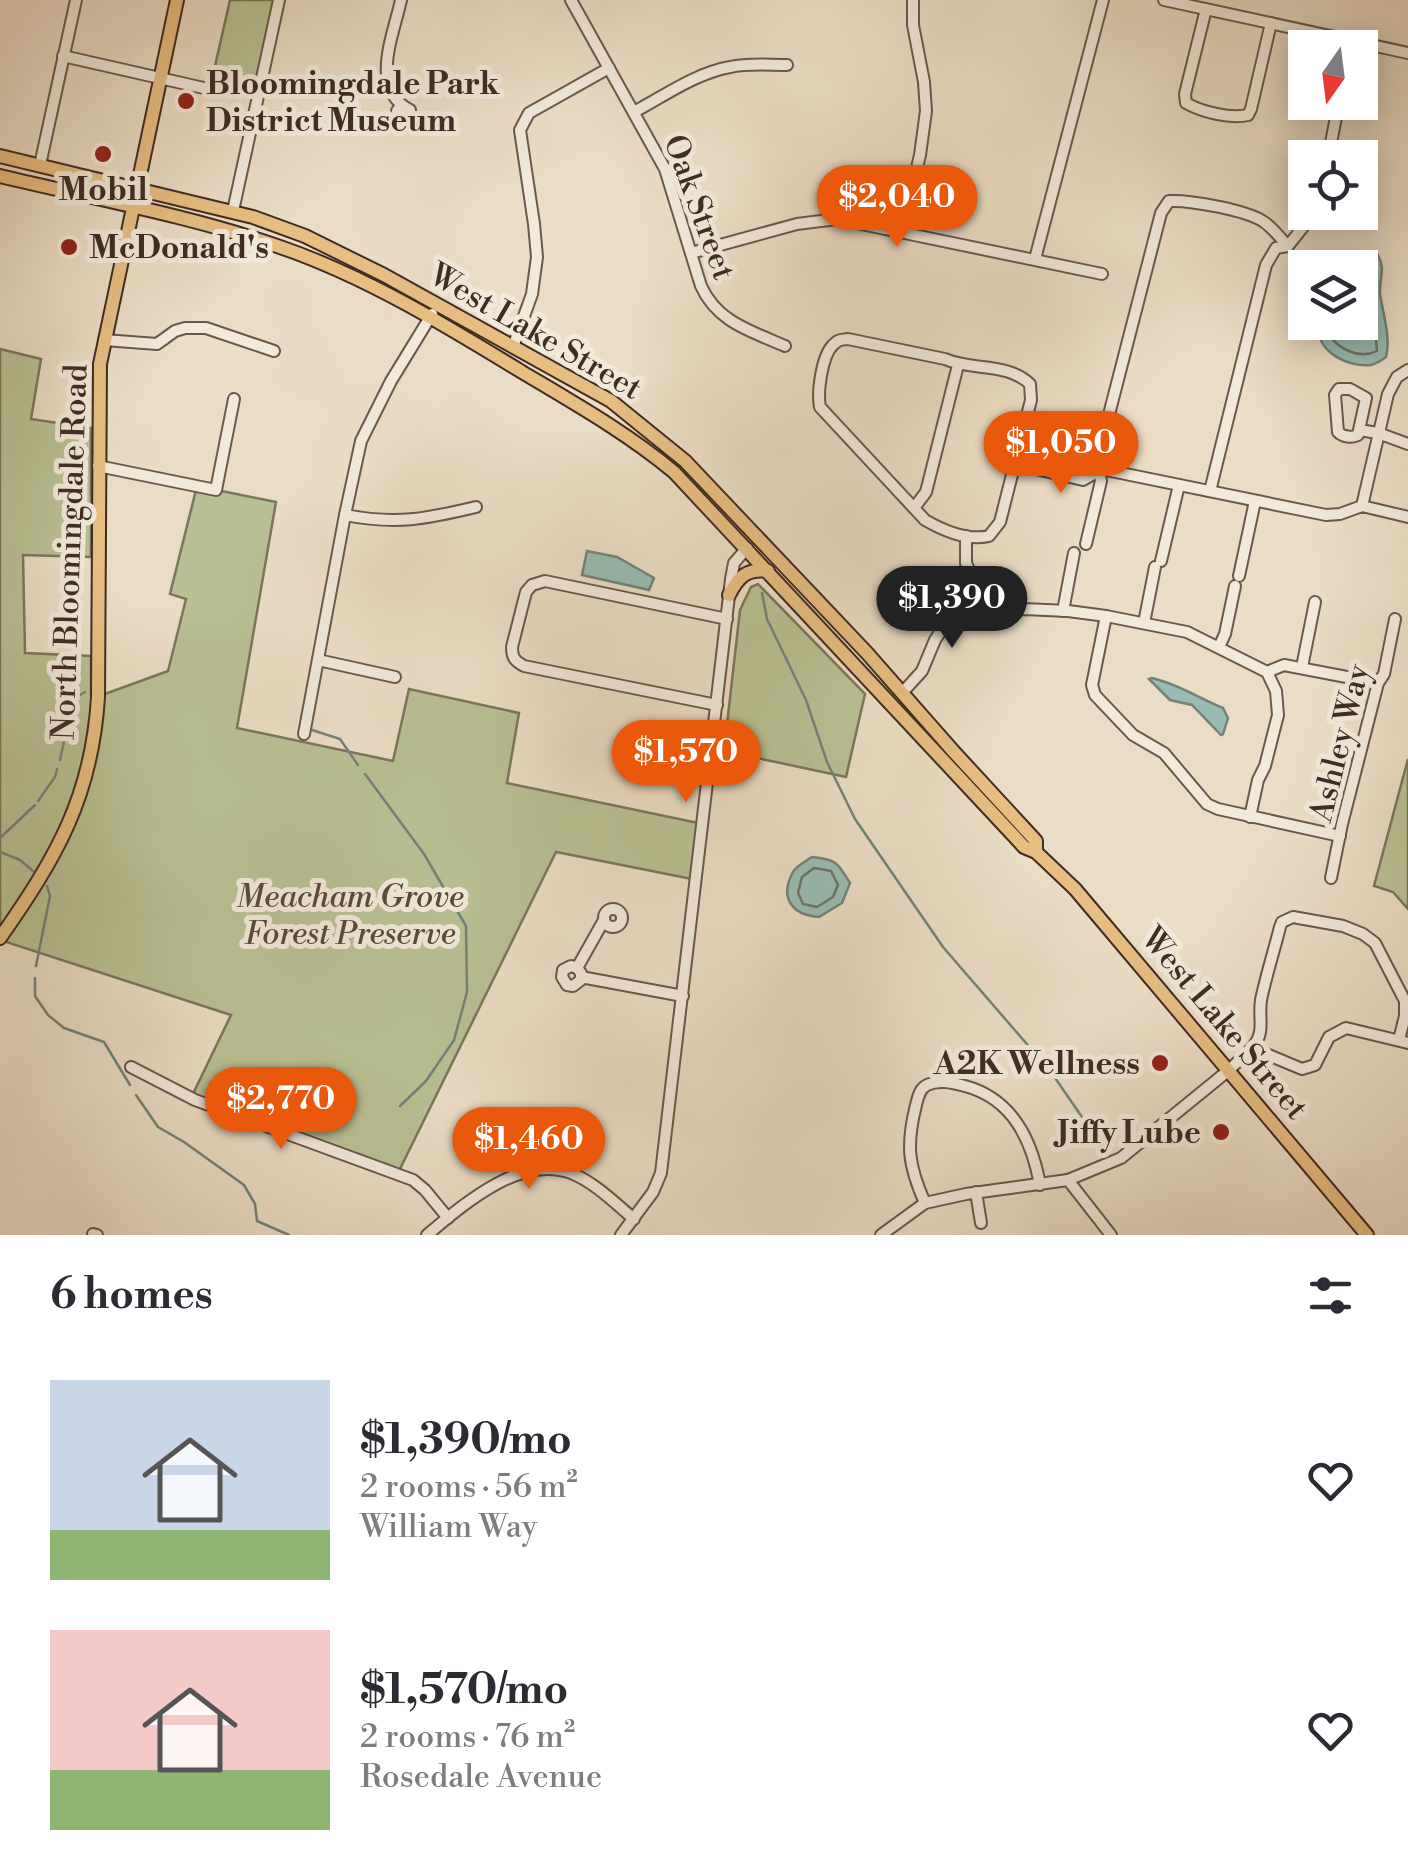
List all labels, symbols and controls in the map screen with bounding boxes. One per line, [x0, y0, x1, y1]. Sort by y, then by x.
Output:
north arrow [1288, 30, 1378, 120]
map controls [1288, 30, 1378, 340]
place label: Bloomingdale Park District Museum [206, 64, 501, 141]
marker: Bloomingdale Park District Museum [175, 90, 197, 112]
street label: Oak Street [654, 129, 744, 285]
button: locate [1288, 140, 1378, 230]
marker: Mobil [92, 143, 114, 165]
pin: $2,040 [816, 165, 978, 250]
place label: Mobil [58, 170, 148, 210]
text: $2,040 [839, 177, 955, 217]
place label: McDonald's [89, 228, 269, 268]
marker: McDonald's [58, 236, 80, 258]
button: layers [1288, 250, 1378, 340]
street label: West Lake Street [421, 254, 649, 409]
street label: North Bloomingdale Road [43, 363, 97, 741]
pin: $1,050 [980, 411, 1142, 496]
text: $1,050 [1006, 423, 1116, 463]
pin: $1,390 [871, 566, 1033, 651]
text: $1,390 [898, 578, 1006, 618]
street label: Ashley Way [1301, 660, 1379, 827]
pin: $1,570 [605, 720, 767, 805]
text: $1,570 [634, 732, 738, 772]
park label: Meacham Grove Forest Preserve [236, 877, 464, 954]
street label: West Lake Street [1132, 919, 1316, 1128]
place label: A2K Wellness [933, 1044, 1140, 1084]
marker: A2K Wellness [1149, 1052, 1171, 1074]
pin: $2,770 [200, 1067, 362, 1152]
text: $2,770 [227, 1079, 335, 1119]
pin: $1,460 [448, 1107, 610, 1192]
place label: Jiffy Lube [1053, 1113, 1201, 1153]
text: $1,460 [474, 1119, 584, 1159]
marker: Jiffy Lube [1210, 1121, 1232, 1143]
icon: filters [1303, 1268, 1358, 1323]
text: 6 homes [50, 1269, 213, 1322]
text: $1,390/mo [360, 1414, 572, 1467]
icon: home [130, 1420, 250, 1540]
icon: heart [1303, 1453, 1358, 1508]
text: 2 rooms · 56 m² [360, 1467, 578, 1507]
text: William Way [360, 1507, 537, 1547]
text: $1,570/mo [360, 1664, 568, 1717]
icon: home [130, 1670, 250, 1790]
icon: heart [1303, 1703, 1358, 1758]
text: 2 rooms · 76 m² [360, 1717, 575, 1757]
text: Rosedale Avenue [360, 1757, 602, 1797]

